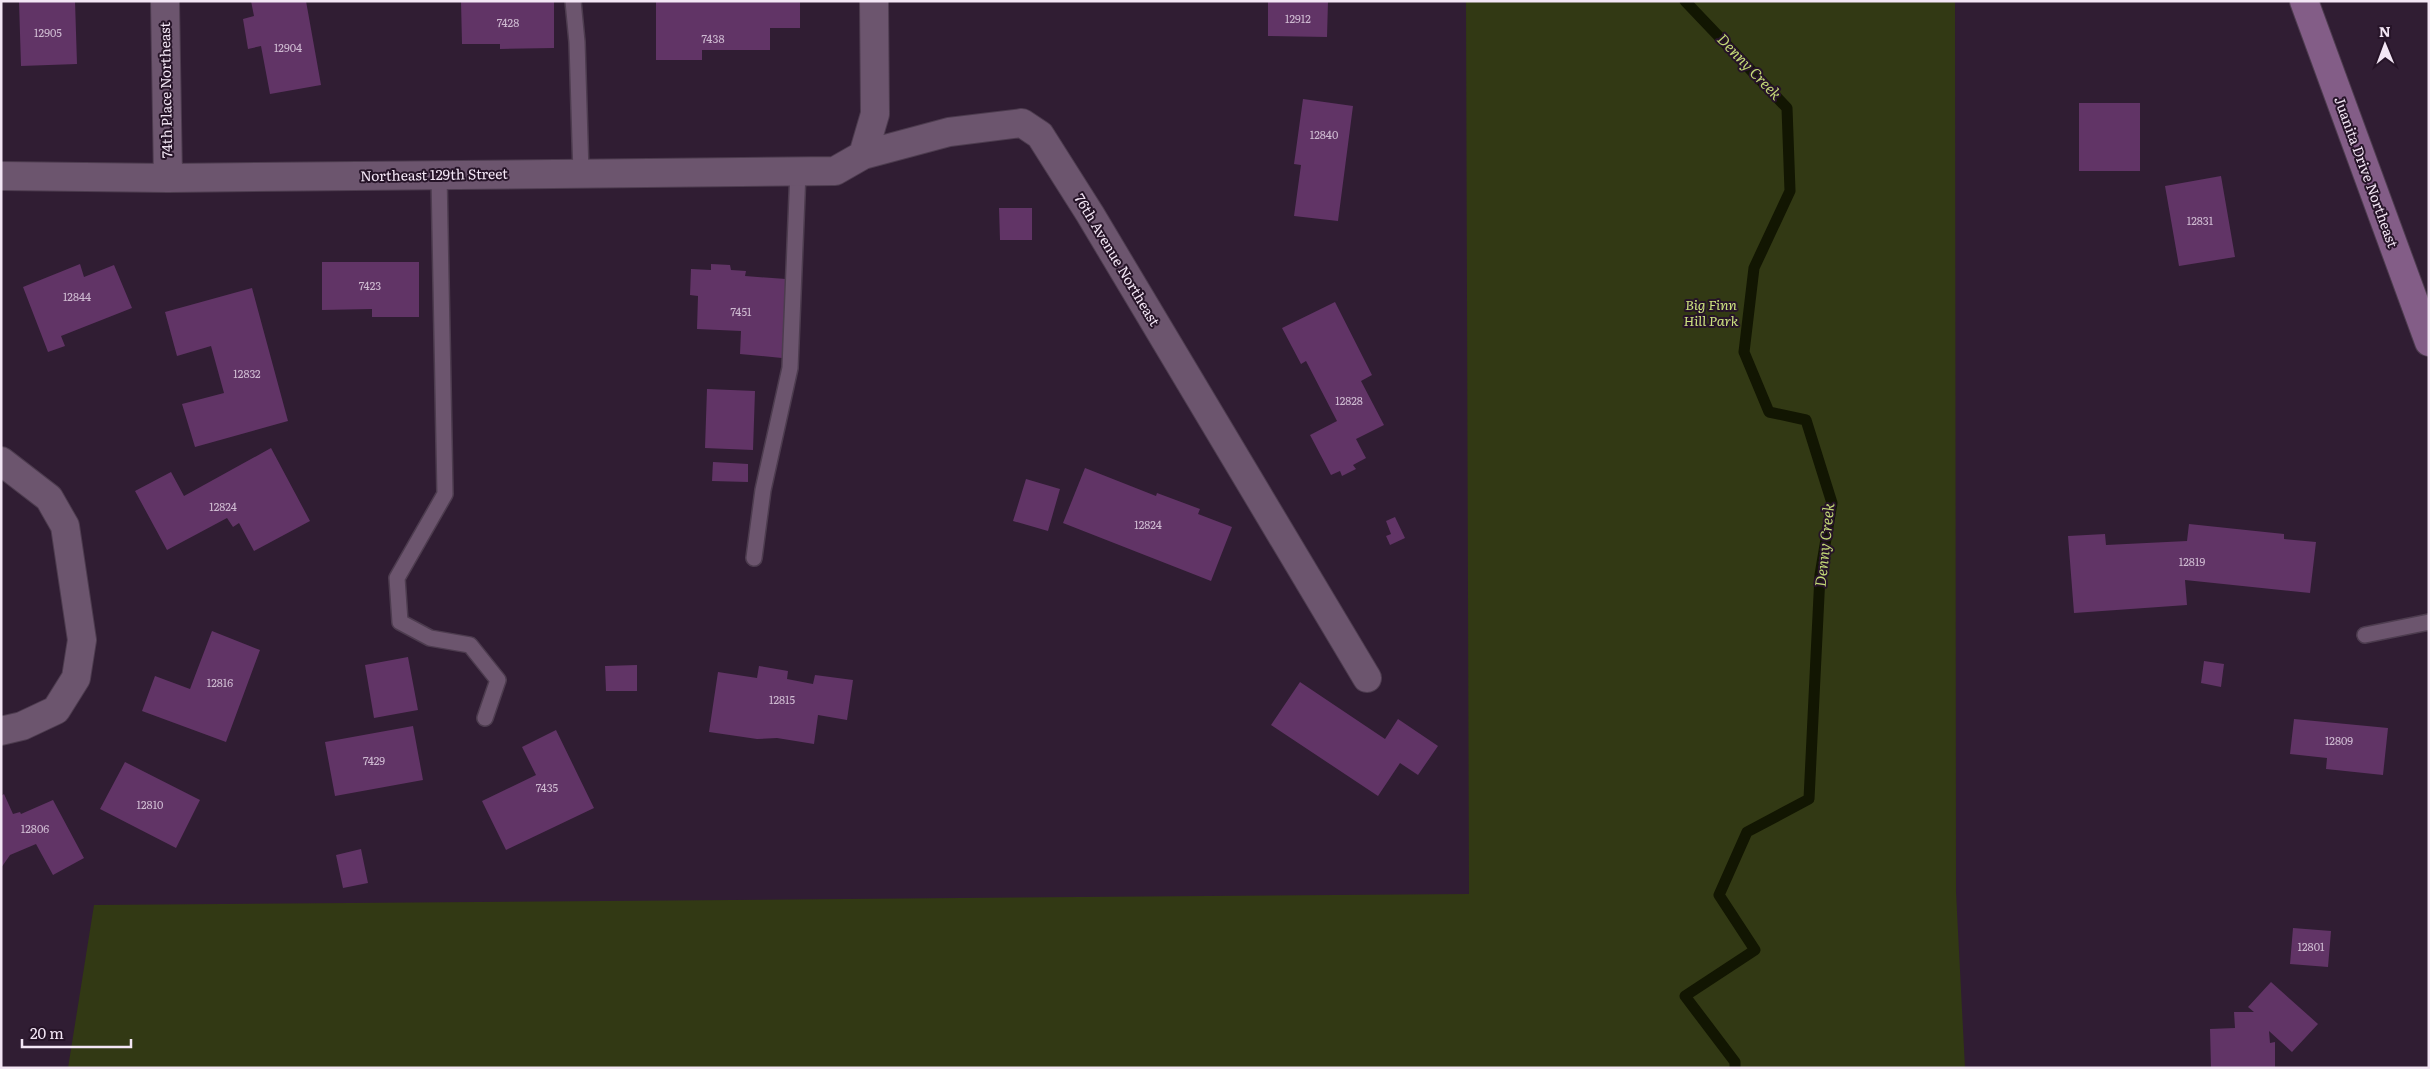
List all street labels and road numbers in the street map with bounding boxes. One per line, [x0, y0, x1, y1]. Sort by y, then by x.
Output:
street label: 74th Place Northeast [154, 21, 176, 158]
street label: Juanita Drive Northeast [2330, 93, 2404, 250]
street label: Northeast 129th Street [360, 163, 508, 185]
street label: 76th Avenue Northeast [1070, 189, 1166, 330]

